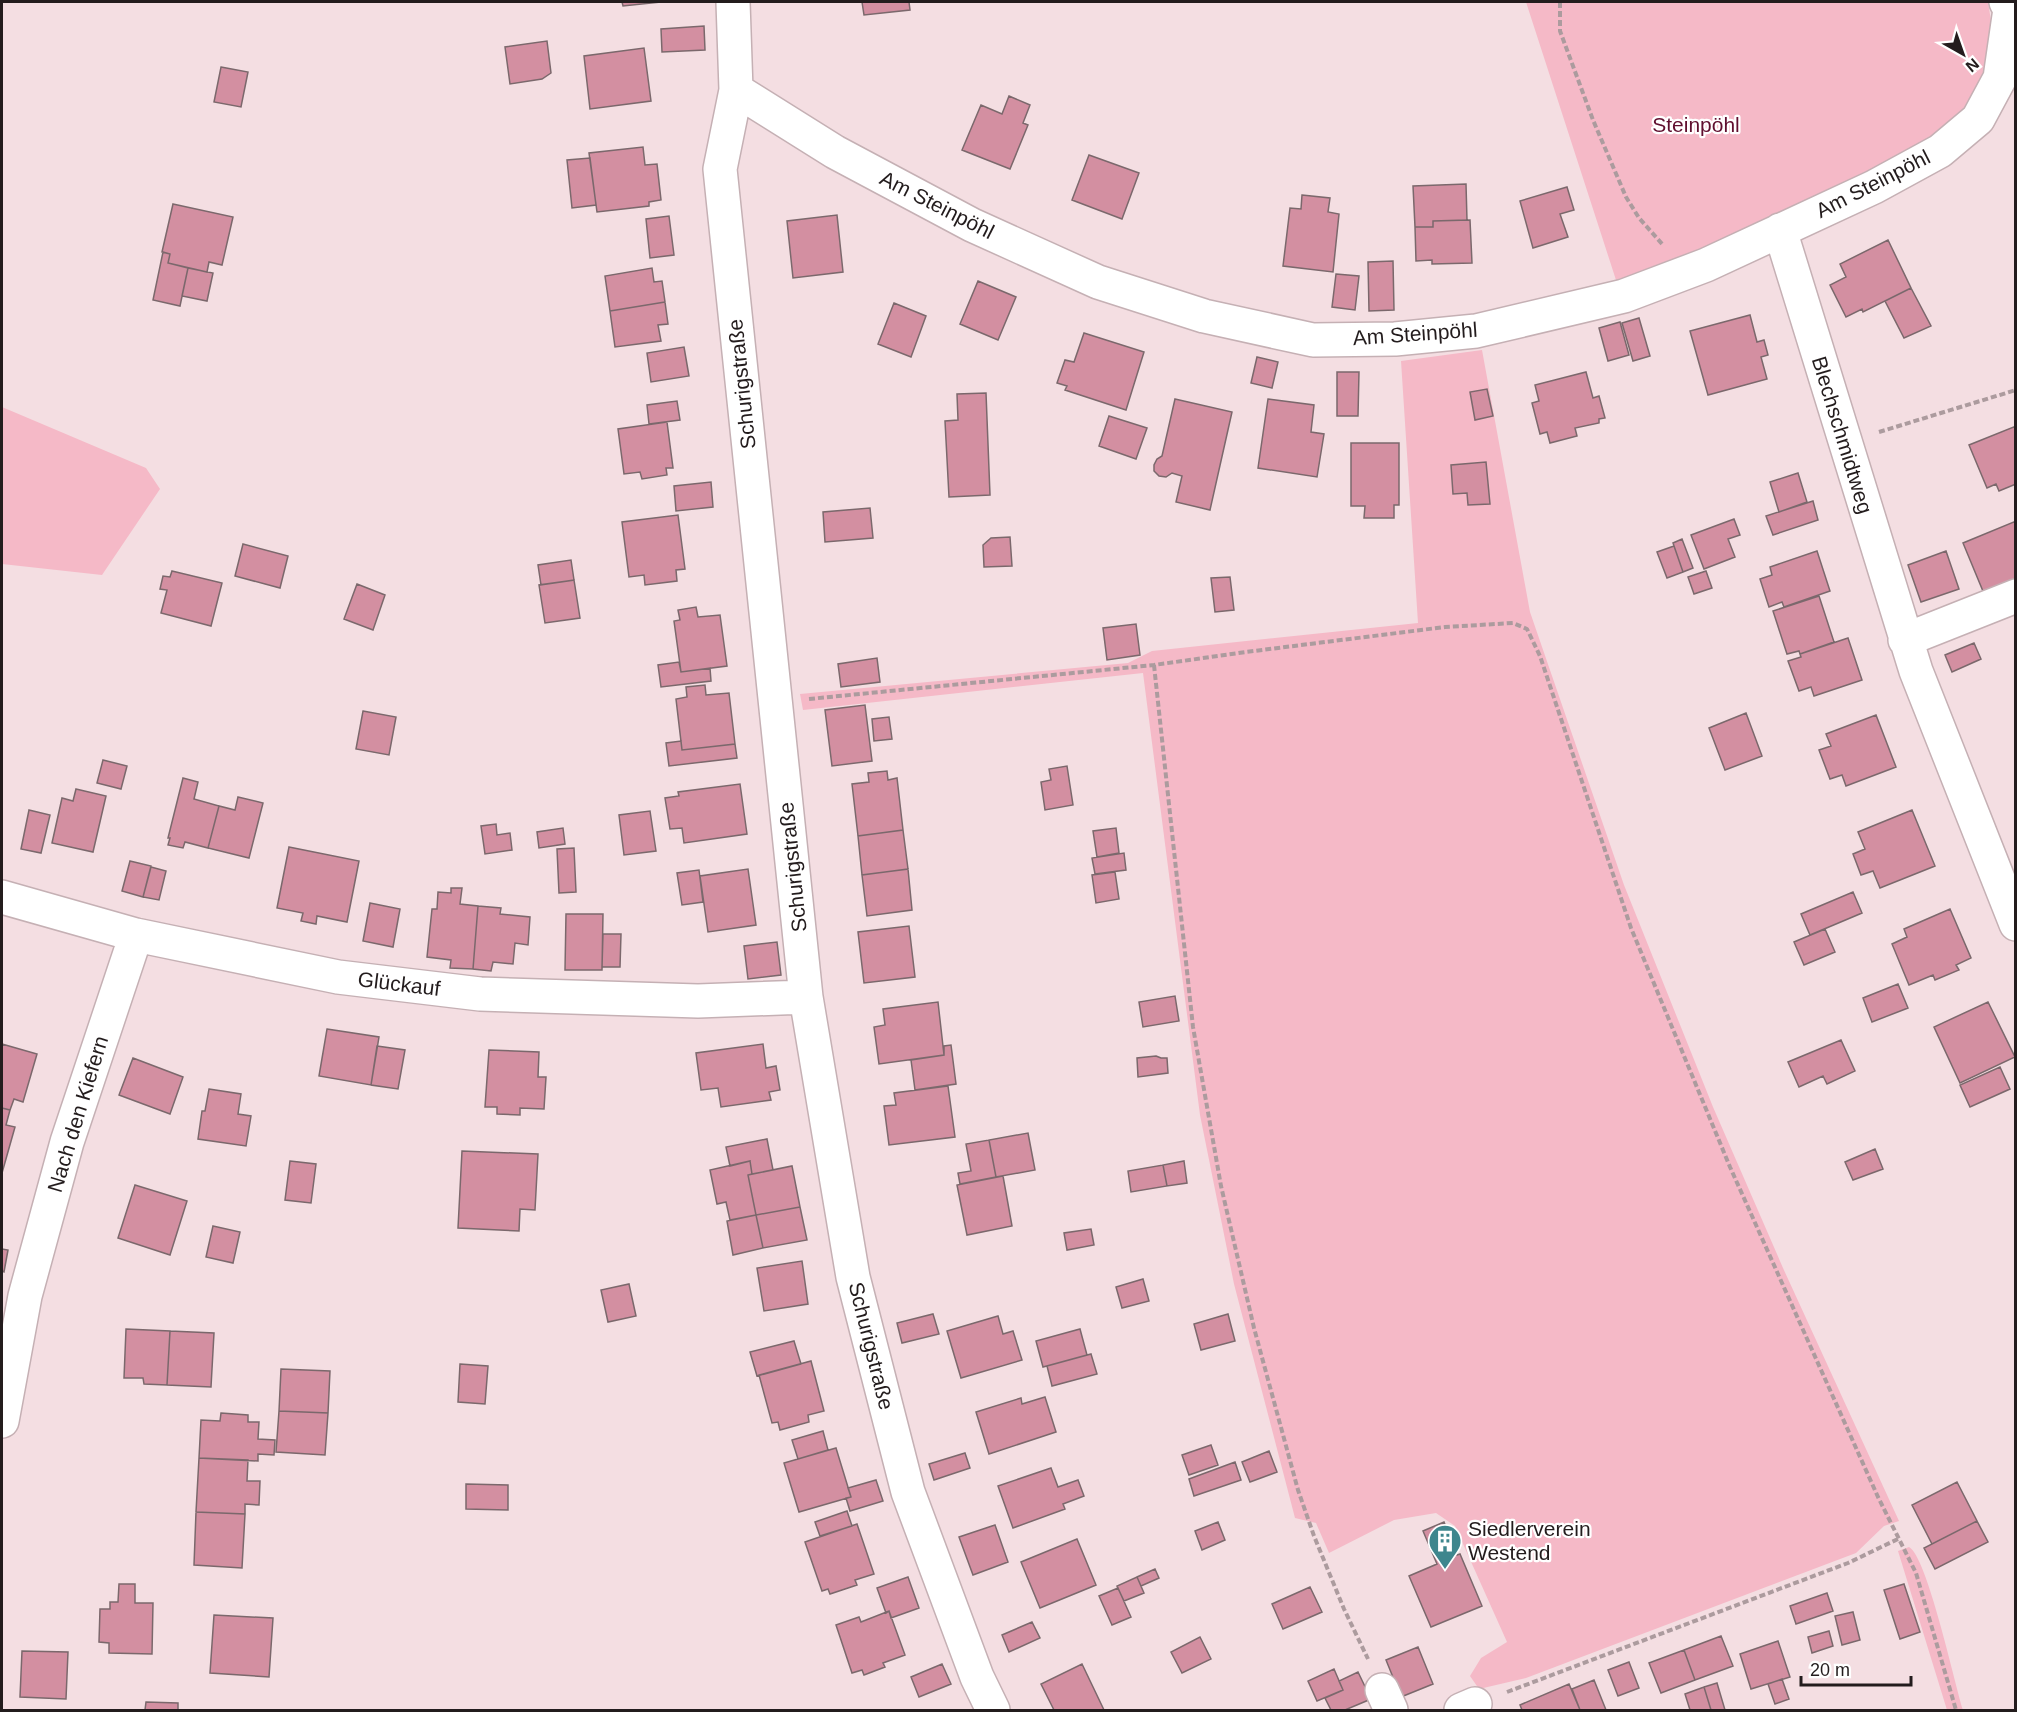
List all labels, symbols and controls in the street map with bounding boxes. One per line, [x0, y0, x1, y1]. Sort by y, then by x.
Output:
north arrow [1933, 24, 1993, 84]
text: N [1962, 55, 1982, 75]
park label: Steinpöhl [1652, 113, 1740, 136]
street label: Am Steinpöhl [1812, 145, 1934, 222]
street label: Am Steinpöhl [876, 166, 998, 243]
street label: Schurigstraße [723, 318, 760, 450]
street label: Am Steinpöhl [1352, 318, 1478, 349]
street label: Blechschmidtweg [1808, 353, 1877, 516]
street label: Schurigstraße [774, 801, 811, 933]
street label: Glückauf [357, 967, 442, 1000]
street label: Nach den Kiefern [43, 1033, 112, 1195]
street label: Schurigstraße [845, 1280, 898, 1412]
place label: Siedlerverein Westend [1468, 1517, 1591, 1564]
building icon: Siedlerverein Westend [1427, 1523, 1463, 1570]
scale bar [1801, 1649, 1910, 1687]
text: 20 m [1810, 1660, 1850, 1680]

